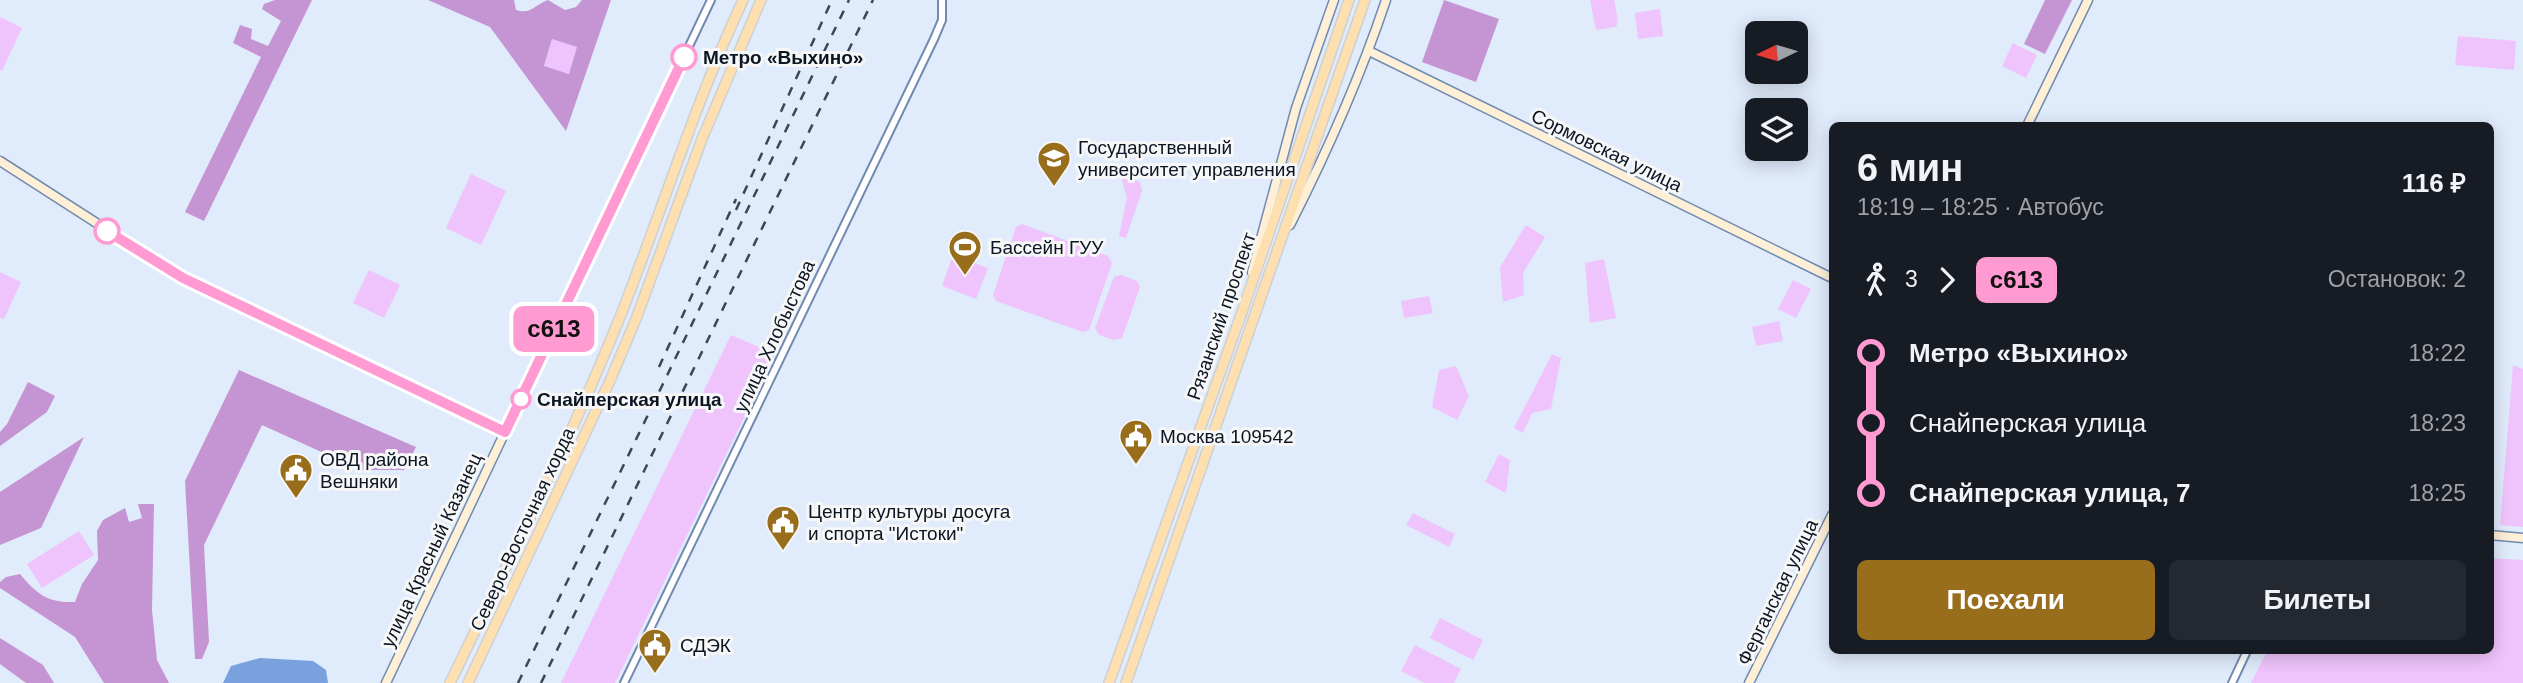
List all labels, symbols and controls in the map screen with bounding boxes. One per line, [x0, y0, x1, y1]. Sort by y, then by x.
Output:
north arrow [1745, 21, 1808, 84]
map controls [1745, 21, 1808, 161]
marker: Метро «Выхино» [671, 44, 697, 70]
place label: Метро «Выхино» [703, 47, 863, 68]
button: layers [1745, 98, 1808, 161]
street label: Сормовская улица [1528, 105, 1686, 196]
place label: Государственный университет управления [1078, 137, 1296, 180]
school or university icon: Государственный университет управления [1035, 139, 1073, 188]
text: 6 мин [1857, 147, 1963, 189]
text: 116 ₽ [2402, 168, 2466, 198]
text: 18:19 – 18:25 · Автобус [1857, 194, 2104, 220]
unlabelled marker [94, 218, 120, 244]
sports icon: Бассейн ГУУ [946, 228, 984, 277]
street label: Рязанский проспект [1183, 230, 1260, 403]
place label: Бассейн ГУУ [990, 237, 1104, 258]
street label: улица Хлобыстова [730, 256, 819, 416]
icon: walk [1857, 261, 1895, 299]
icon: forward [1928, 261, 1966, 299]
text: 3 [1905, 266, 1918, 292]
text: с613 [1990, 266, 2043, 293]
text: Остановок: 2 [2328, 266, 2466, 292]
line badge: с613 [505, 306, 603, 352]
text: с613 [527, 315, 581, 342]
text: Метро «Выхино» [1909, 338, 2128, 368]
text: 18:22 [2408, 340, 2466, 366]
marker: Снайперская улица [511, 389, 531, 409]
place label: Снайперская улица [537, 389, 722, 410]
text: Снайперская улица [1909, 408, 2146, 438]
text: 18:23 [2408, 410, 2466, 436]
public building icon: Москва 109542 [1117, 417, 1155, 466]
street label: Северо-Восточная хорда [466, 424, 579, 634]
place label: Москва 109542 [1160, 426, 1294, 447]
place label: ОВД района Вешняки [320, 449, 429, 492]
street label: улица Красный Казанец [377, 450, 486, 651]
public building icon: ОВД района Вешняки [277, 451, 315, 500]
text: Снайперская улица, 7 [1909, 478, 2191, 508]
text: 18:25 [2408, 480, 2466, 506]
place label: Центр культуры досуга и спорта "Истоки" [808, 501, 1011, 544]
public building icon: Центр культуры досуга и спорта "Истоки" [764, 503, 802, 552]
street label: Ферганская улица [1733, 515, 1822, 669]
button: Поехали [1857, 560, 2155, 640]
button: Билеты [2169, 560, 2466, 640]
public building icon: СДЭК [636, 626, 674, 675]
place label: СДЭК [680, 635, 731, 656]

